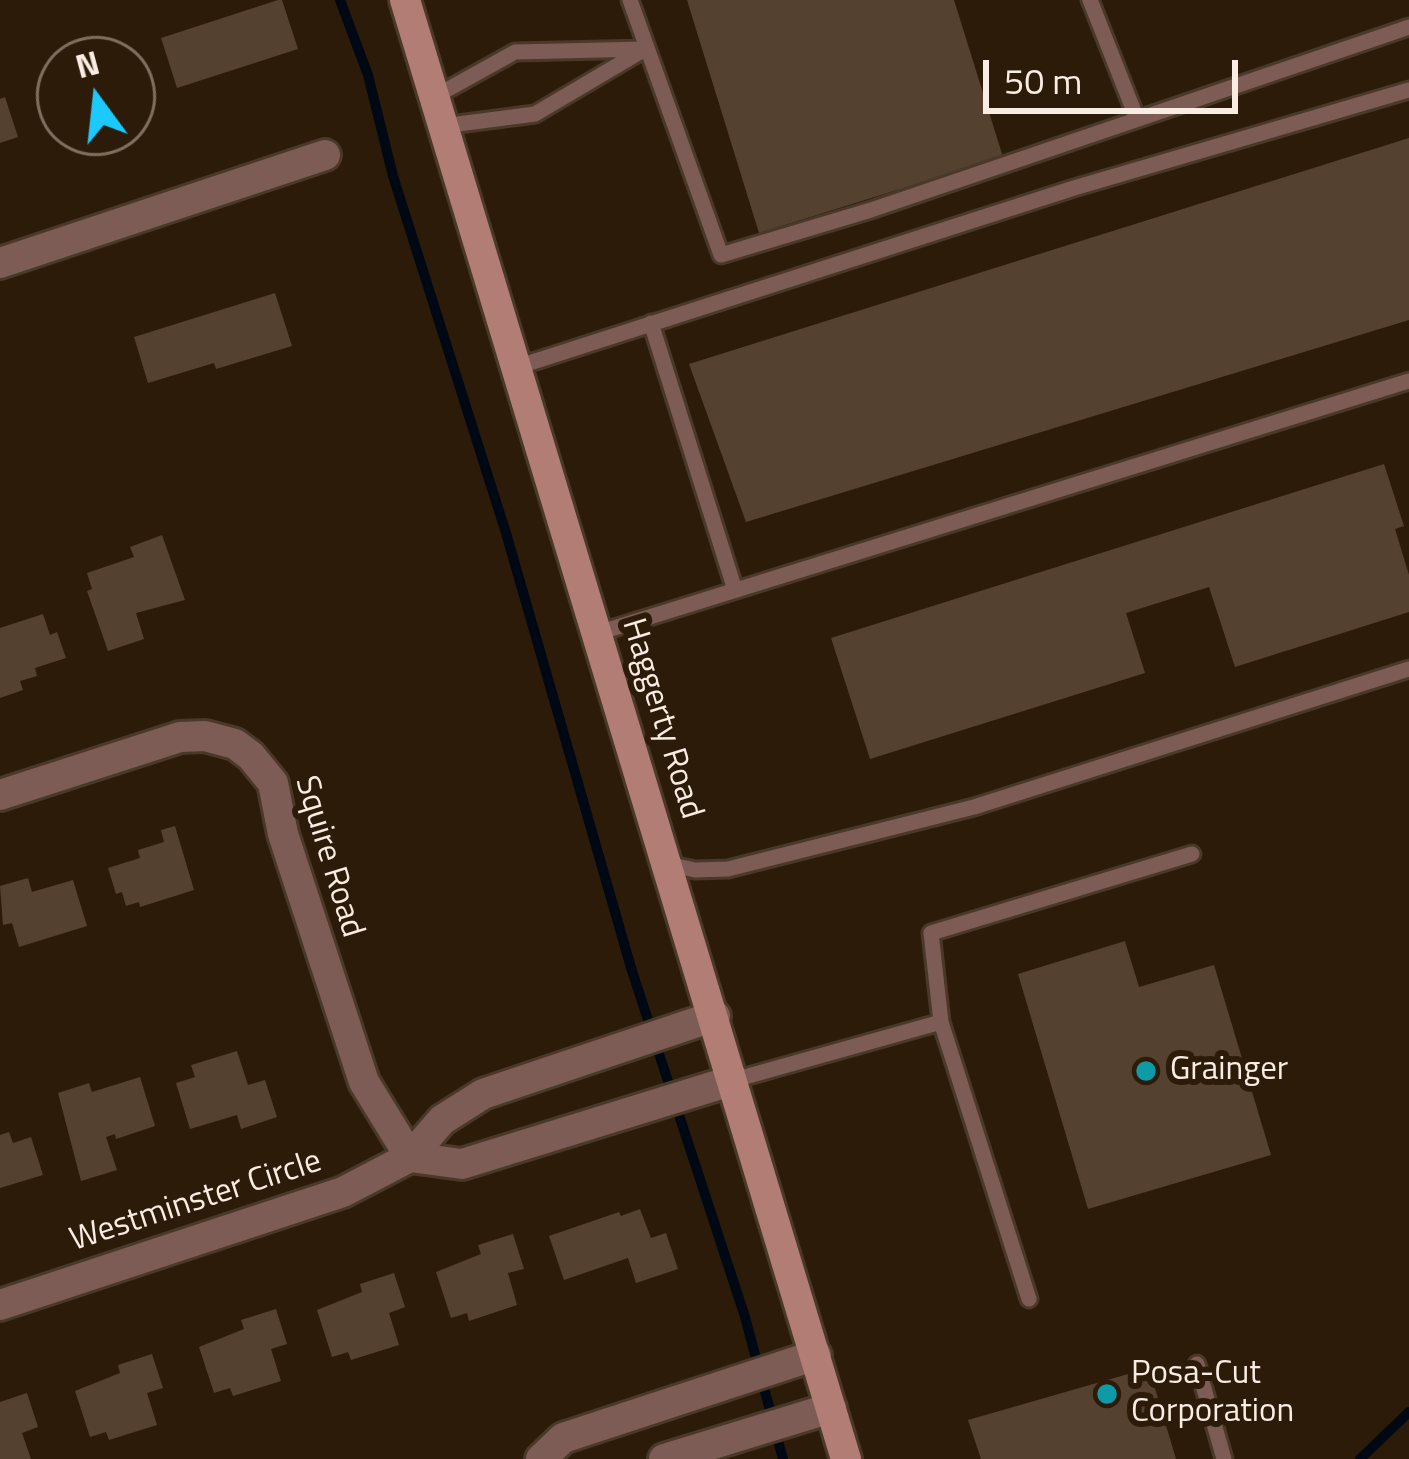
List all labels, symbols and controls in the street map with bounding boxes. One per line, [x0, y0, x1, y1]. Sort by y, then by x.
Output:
north arrow [36, 36, 156, 156]
scale bar [989, 36, 1244, 110]
text: N [70, 37, 105, 91]
text: 50 m [1004, 53, 1082, 108]
street label: Haggerty Road [612, 614, 710, 824]
street label: Squire Road [285, 772, 371, 942]
place label: Grainger [1170, 1051, 1288, 1091]
marker: Grainger [1133, 1058, 1159, 1084]
street label: Westminster Circle [65, 1143, 327, 1261]
place label: Posa-Cut Corporation [1131, 1355, 1294, 1433]
marker: Posa-Cut Corporation [1094, 1381, 1120, 1407]

